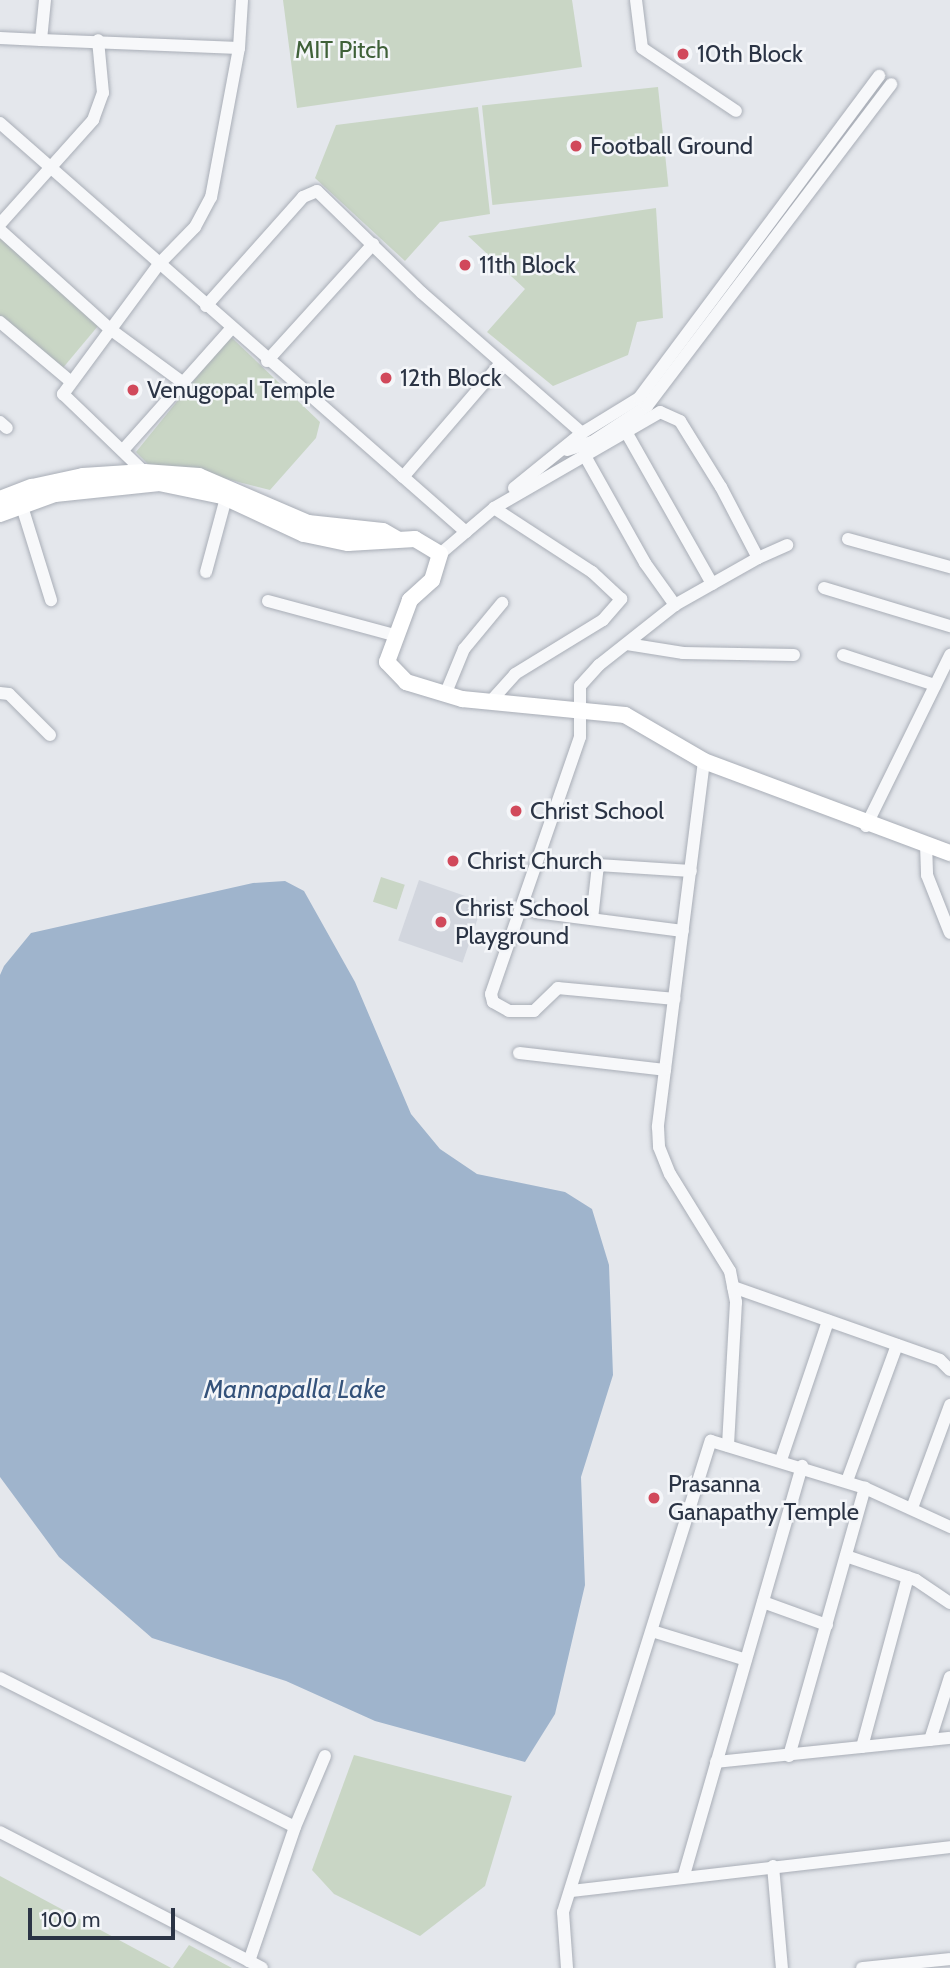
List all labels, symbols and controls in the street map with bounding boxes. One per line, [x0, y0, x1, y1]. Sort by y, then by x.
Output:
park label: MIT Pitch [295, 36, 389, 64]
place label: 10th Block [697, 40, 803, 68]
marker: 10th Block [675, 46, 691, 62]
place label: Football Ground [590, 132, 753, 160]
marker: Football Ground [568, 138, 584, 154]
place label: 11th Block [479, 251, 576, 279]
marker: 11th Block [457, 257, 473, 273]
place label: 12th Block [400, 364, 501, 392]
marker: 12th Block [378, 370, 394, 386]
place label: Venugopal Temple [147, 376, 335, 404]
marker: Venugopal Temple [125, 382, 141, 398]
place label: Christ School [530, 797, 664, 825]
marker: Christ School [508, 803, 524, 819]
place label: Christ Church [467, 847, 602, 875]
marker: Christ Church [445, 853, 461, 869]
place label: Christ School Playground [455, 894, 589, 950]
marker: Christ School Playground [433, 914, 449, 930]
water label: Mannapalla Lake [204, 1374, 386, 1406]
place label: Prasanna Ganapathy Temple [668, 1470, 859, 1526]
marker: Prasanna Ganapathy Temple [646, 1490, 662, 1506]
scale bar [32, 1895, 178, 1939]
text: 100 m [41, 1907, 100, 1932]

